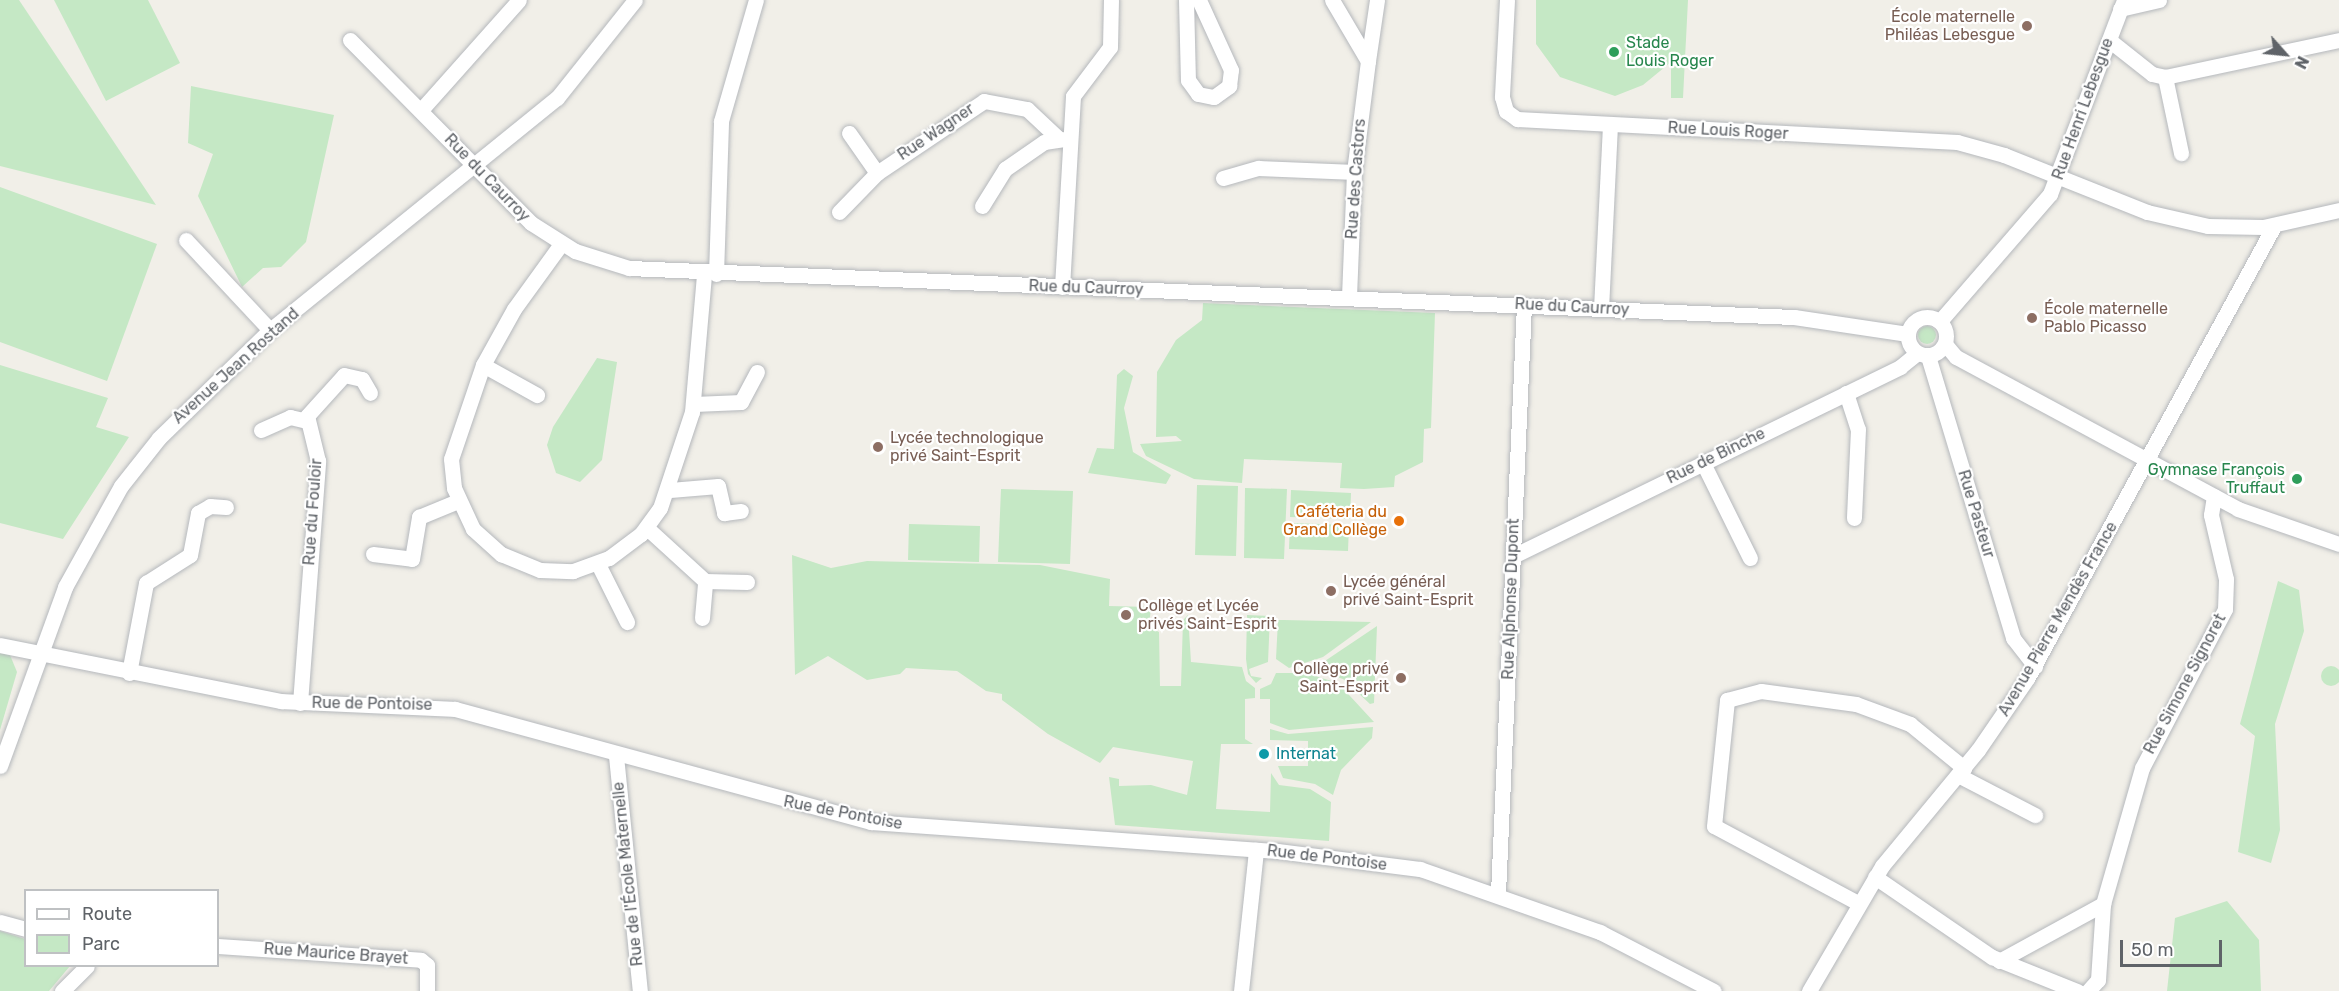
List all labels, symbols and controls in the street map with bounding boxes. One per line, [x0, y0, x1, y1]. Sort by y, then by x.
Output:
place label: École maternelle Philéas Lebesgue [1885, 7, 2015, 45]
marker: École maternelle Philéas Lebesgue [2020, 19, 2034, 33]
north arrow [2255, 24, 2315, 84]
place label: Stade Louis Roger [1626, 33, 1714, 71]
street label: Rue Henri Lebesgue [2048, 35, 2118, 183]
marker: Stade Louis Roger [1607, 45, 1621, 59]
text: N [2290, 53, 2313, 72]
street label: Rue Wagner [894, 99, 978, 165]
street label: Rue des Castors [1342, 118, 1370, 240]
street label: Rue Louis Roger [1667, 118, 1789, 144]
street label: Rue du Caurroy [440, 130, 534, 226]
street label: Rue du Caurroy [1028, 276, 1144, 300]
street label: Rue du Caurroy [1514, 294, 1630, 320]
place label: École maternelle Pablo Picasso [2044, 299, 2168, 337]
street label: Avenue Jean Rostand [169, 304, 303, 428]
marker: École maternelle Pablo Picasso [2025, 311, 2039, 325]
street label: Rue de Binche [1664, 424, 1768, 488]
place label: Lycée technologique privé Saint-Esprit [890, 428, 1044, 466]
marker: Lycée technologique privé Saint-Esprit [871, 440, 885, 454]
street label: Rue du Fouloir [300, 458, 326, 566]
place label: Gymnase François Truffaut [2148, 460, 2285, 498]
street label: Rue Pasteur [1954, 468, 1998, 560]
marker: Gymnase François Truffaut [2290, 472, 2304, 486]
place label: Caféteria du Grand Collège [1283, 502, 1387, 540]
marker: Caféteria du Grand Collège [1392, 514, 1406, 528]
street label: Rue Alphonse Dupont [1499, 518, 1523, 680]
street label: Avenue Pierre Mendès France [1994, 518, 2122, 720]
place label: Lycée général privé Saint-Esprit [1343, 572, 1473, 610]
marker: Lycée général privé Saint-Esprit [1324, 584, 1338, 598]
place label: Collège et Lycée privés Saint-Esprit [1138, 596, 1277, 634]
marker: Collège et Lycée privés Saint-Esprit [1119, 608, 1133, 622]
street label: Rue Simone Signoret [2140, 611, 2230, 757]
place label: Collège privé Saint-Esprit [1293, 659, 1389, 697]
marker: Collège privé Saint-Esprit [1394, 671, 1408, 685]
street label: Rue de Pontoise [311, 693, 433, 715]
place label: Internat [1276, 744, 1336, 764]
marker: Internat [1257, 747, 1271, 761]
street label: Rue de l'École Maternelle [609, 781, 647, 967]
street label: Rue de Pontoise [782, 792, 904, 834]
street label: Rue de Pontoise [1266, 841, 1388, 875]
legend [24, 889, 219, 967]
text: Route [82, 903, 132, 925]
scale bar [2123, 928, 2225, 966]
text: Parc [82, 933, 120, 955]
street label: Rue Maurice Brayet [263, 939, 409, 969]
text: 50 m [2131, 939, 2174, 961]

